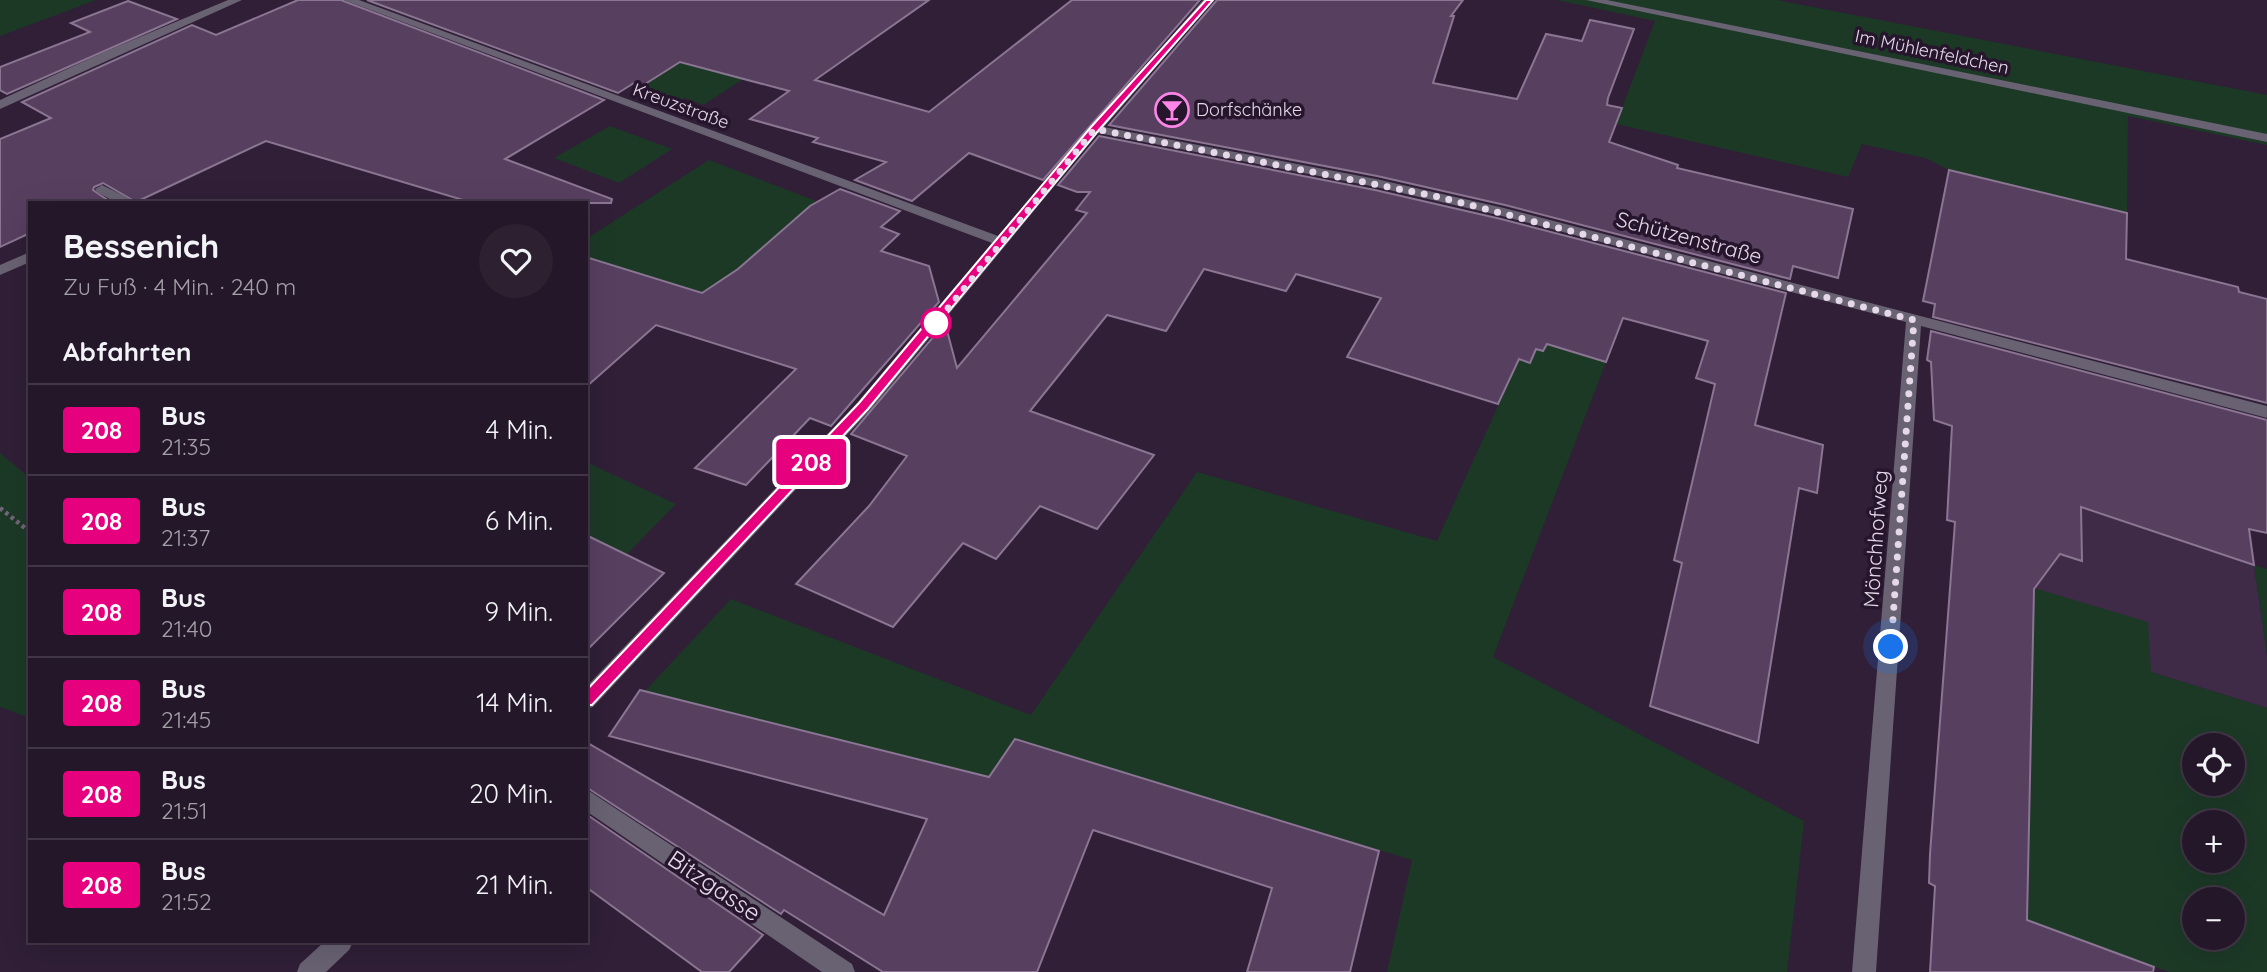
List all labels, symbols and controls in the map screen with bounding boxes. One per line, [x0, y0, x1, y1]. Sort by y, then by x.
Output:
street label: Im Mühlenfeldchen [1853, 24, 2011, 79]
street label: Kreuzstraße [630, 77, 732, 134]
bar icon: Dorfschänke [1153, 91, 1191, 129]
place label: Dorfschänke [1196, 98, 1302, 121]
street label: Schützenstraße [1614, 205, 1765, 269]
button: heart [479, 224, 553, 298]
text: Bessenich [63, 225, 219, 266]
text: Zu Fuß · 4 Min. · 240 m [63, 272, 296, 301]
unlabelled marker [921, 308, 951, 338]
text: Abfahrten [63, 335, 192, 368]
text: Bus [161, 399, 206, 432]
text: 4 Min. [485, 413, 553, 446]
text: 208 [81, 415, 122, 445]
text: 21:35 [161, 432, 211, 461]
line badge: 208 [771, 439, 851, 485]
text: 208 [790, 447, 832, 477]
street label: Mönchhofweg [1857, 469, 1893, 609]
text: Bus [161, 490, 206, 523]
text: 6 Min. [485, 504, 553, 537]
text: 208 [81, 506, 122, 536]
text: 21:37 [161, 523, 210, 552]
text: Bus [161, 581, 206, 614]
text: 9 Min. [485, 595, 553, 628]
text: 208 [81, 597, 122, 627]
text: 21:40 [161, 614, 212, 643]
your location [1873, 629, 1908, 664]
text: Bus [161, 672, 206, 705]
text: 14 Min. [476, 686, 553, 719]
text: 208 [81, 688, 122, 718]
text: 21:45 [161, 705, 211, 734]
map controls [2182, 733, 2245, 950]
button: locate [2182, 733, 2245, 796]
text: Bus [161, 763, 206, 796]
text: 20 Min. [469, 777, 553, 810]
text: 208 [81, 779, 122, 809]
text: 21:51 [161, 796, 208, 825]
button: + [2182, 810, 2245, 873]
street label: Bitzgasse [662, 843, 767, 927]
text: Bus [161, 854, 206, 887]
text: 21 Min. [475, 868, 553, 901]
text: 208 [81, 870, 122, 900]
text: 21:52 [161, 887, 212, 916]
button: − [2182, 887, 2245, 950]

